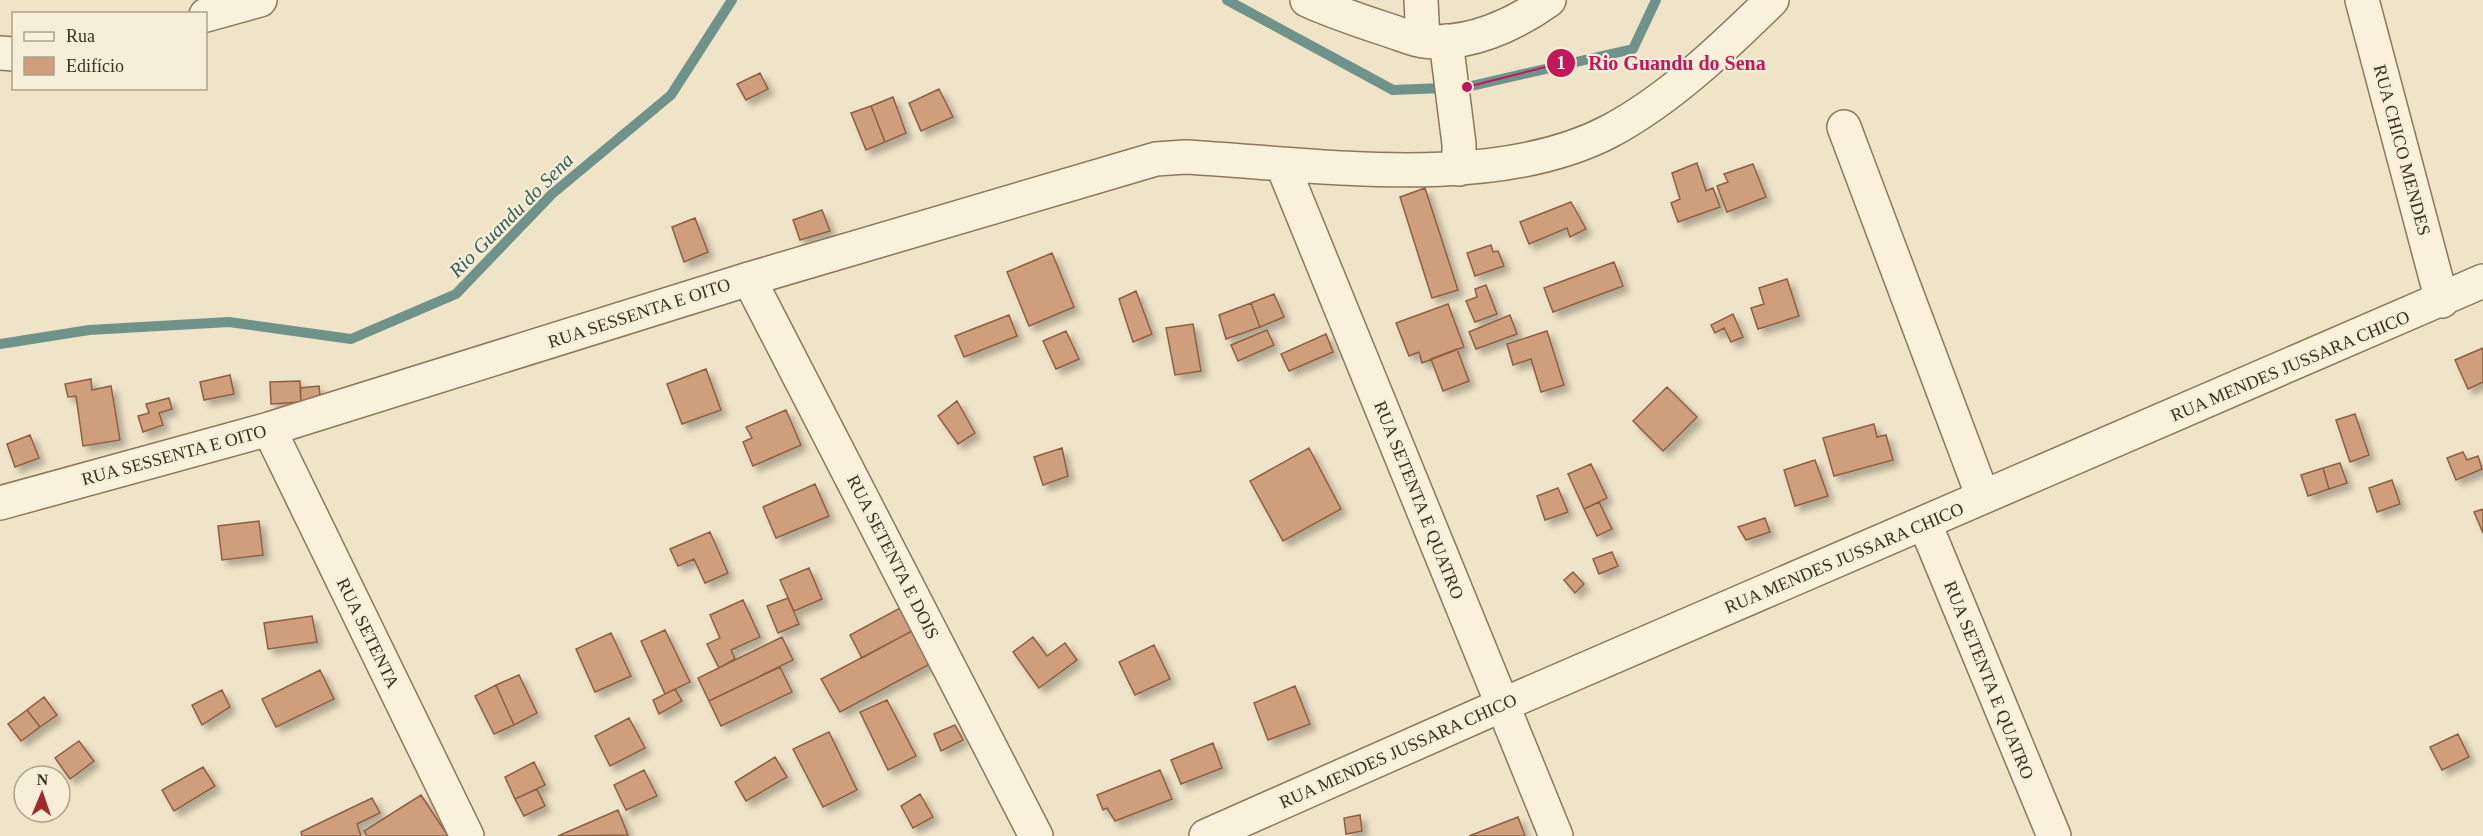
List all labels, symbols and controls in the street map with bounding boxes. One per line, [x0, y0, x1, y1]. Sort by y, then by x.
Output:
legend [12, 12, 207, 90]
text: Rua [66, 26, 95, 46]
callout: Rio Guandu do Sena [1546, 44, 1777, 82]
text: Rio Guandu do Sena [1588, 52, 1766, 74]
text: 1 [1557, 53, 1566, 73]
text: Edifício [66, 56, 124, 76]
street label: RUA CHICO MENDES [2370, 62, 2434, 238]
water label: Rio Guandu do Sena [444, 148, 578, 282]
street label: RUA SESSENTA E OITO [545, 274, 733, 352]
street label: RUA MENDES JUSSARA CHICO [2168, 306, 2412, 426]
street label: RUA SETENTA E QUATRO [1370, 398, 1468, 602]
street label: RUA SESSENTA E OITO [79, 421, 269, 489]
street label: RUA SETENTA E DOIS [843, 472, 943, 642]
street label: RUA MENDES JUSSARA CHICO [1722, 498, 1966, 618]
street label: RUA SETENTA [333, 575, 403, 691]
street label: RUA SETENTA E QUATRO [1940, 578, 2038, 782]
street label: RUA MENDES JUSSARA CHICO [1276, 689, 1520, 813]
north arrow [12, 764, 72, 824]
text: N [36, 771, 49, 788]

